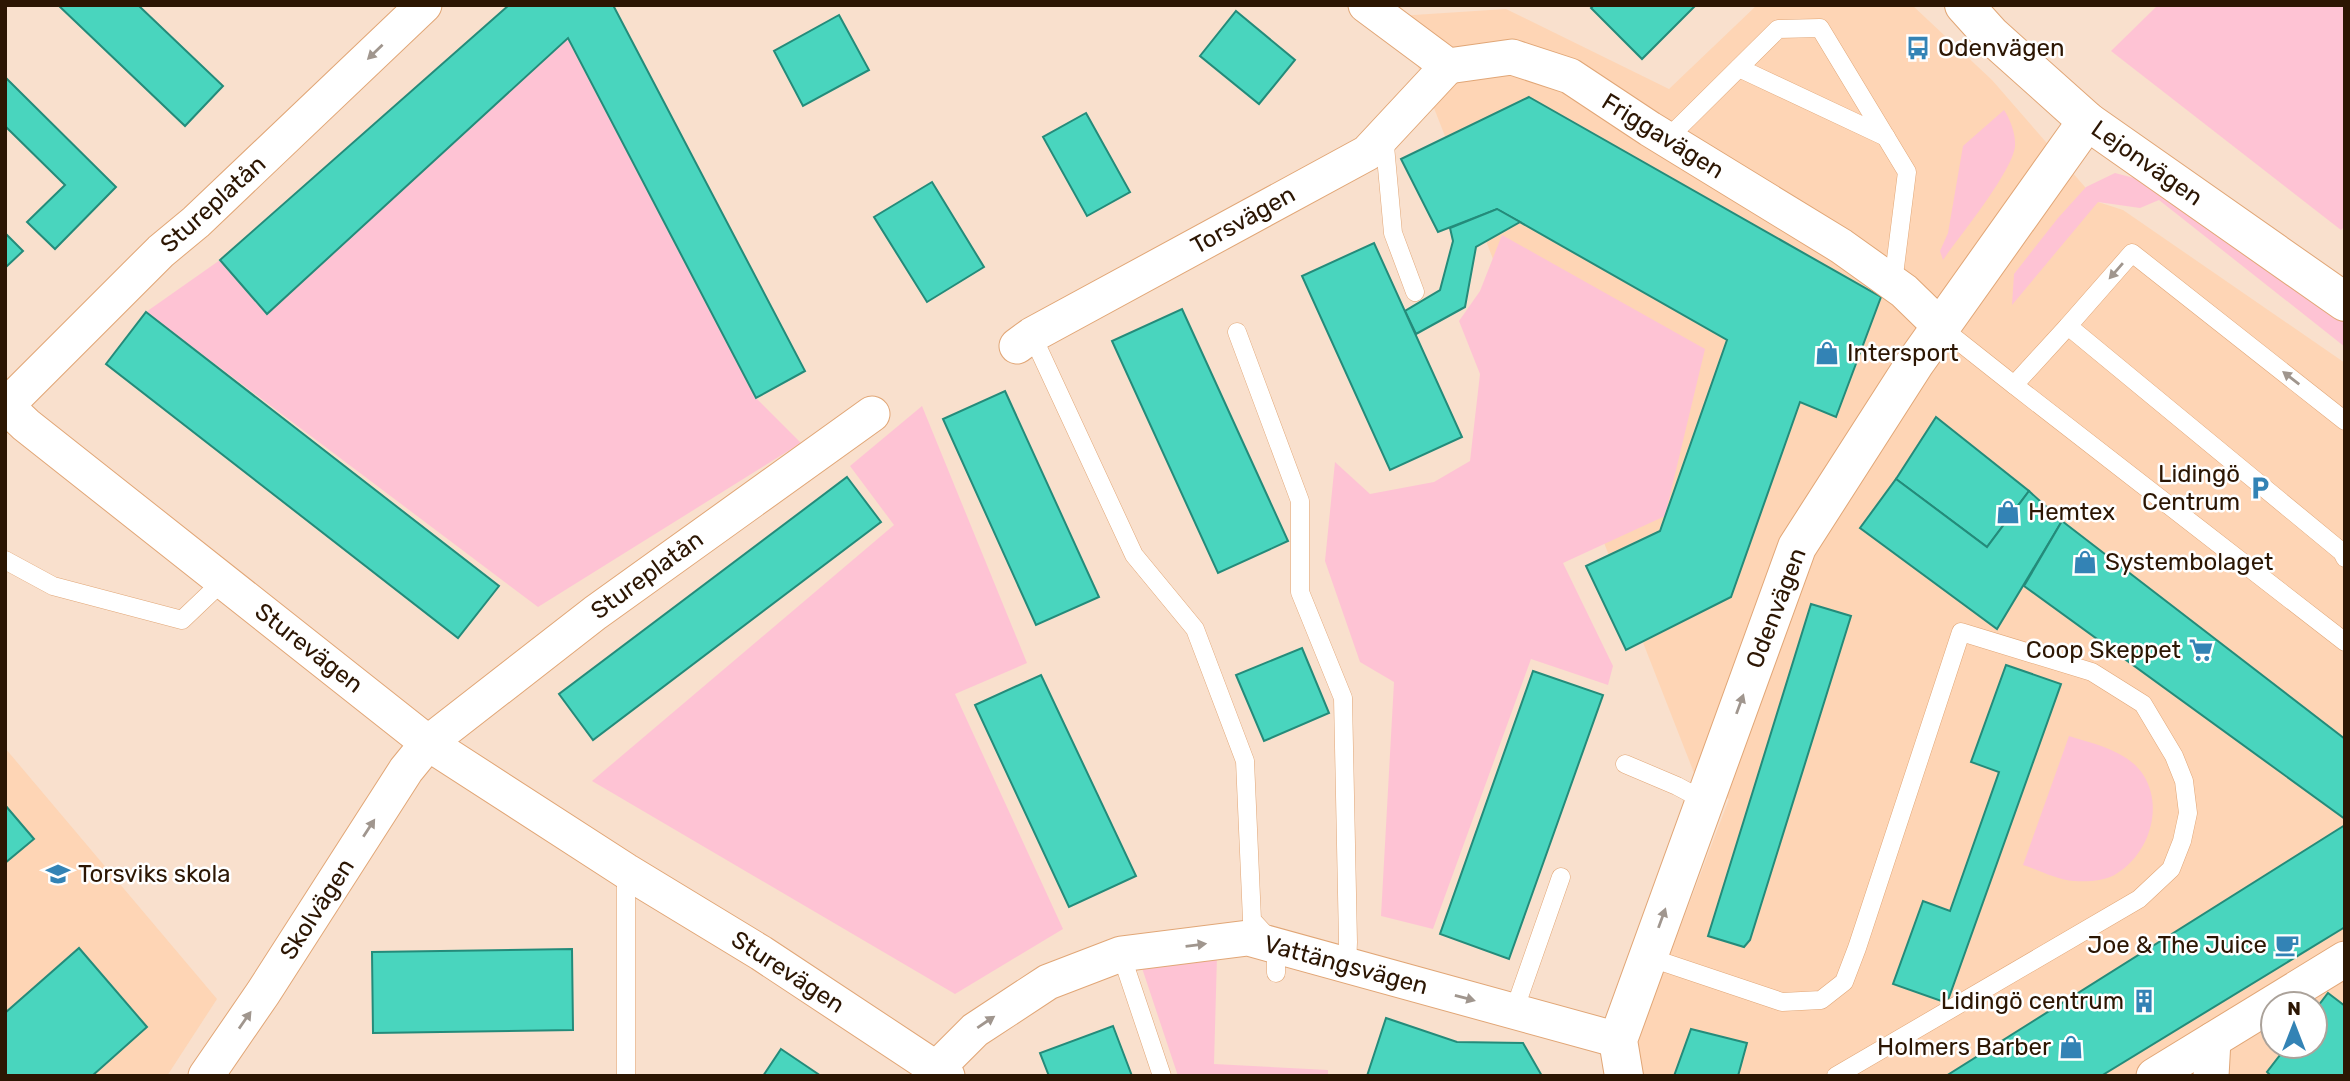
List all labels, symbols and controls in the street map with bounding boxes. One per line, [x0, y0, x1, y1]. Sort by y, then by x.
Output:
bus stop icon: Odenvägen [1904, 34, 1932, 62]
place label: Odenvägen [1938, 34, 2065, 62]
one-way arrow [366, 44, 383, 61]
street label: Friggavägen [1597, 87, 1729, 185]
street label: Lejonvägen [2086, 114, 2208, 212]
street label: Stureplatån [155, 150, 271, 258]
street label: Torsvägen [1186, 180, 1300, 260]
one-way arrow [2108, 262, 2124, 280]
shop icon: Intersport [1813, 339, 1841, 367]
place label: Intersport [1847, 339, 1959, 367]
one-way arrow [2283, 371, 2301, 386]
place label: Lidingö Centrum [2142, 460, 2240, 516]
parking icon: Lidingö Centrum [2246, 474, 2274, 502]
shop icon: Hemtex [1994, 498, 2022, 526]
place label: Hemtex [2028, 498, 2115, 526]
street label: Stureplatån [586, 525, 708, 625]
street label: Odenvägen [1740, 544, 1812, 672]
shop icon: Systembolaget [2071, 548, 2099, 576]
place label: Systembolaget [2105, 548, 2273, 576]
street label: Sturevägen [250, 597, 368, 699]
place label: Coop Skeppet [2026, 636, 2181, 664]
supermarket icon: Coop Skeppet [2187, 636, 2215, 664]
one-way arrow [1735, 694, 1746, 715]
one-way arrow [362, 819, 375, 838]
street label: Skolvägen [274, 853, 360, 965]
school or university icon: Torsviks skola [44, 860, 72, 888]
place label: Torsviks skola [78, 860, 231, 888]
one-way arrow [1657, 907, 1668, 928]
street label: Sturevägen [726, 925, 850, 1019]
street label: Vattängsvägen [1261, 930, 1431, 1000]
place label: Joe & The Juice [2087, 931, 2267, 959]
cafe icon: Joe & The Juice [2273, 931, 2301, 959]
one-way arrow [1186, 939, 1208, 950]
place label: Lidingö centrum [1941, 987, 2124, 1015]
building icon: Lidingö centrum [2130, 987, 2158, 1015]
north arrow [2259, 990, 2329, 1060]
one-way arrow [1454, 993, 1475, 1003]
text: N [2287, 997, 2301, 1020]
one-way arrow [238, 1010, 251, 1029]
one-way arrow [977, 1015, 995, 1029]
place label: Holmers Barber [1877, 1033, 2051, 1061]
shop icon: Holmers Barber [2057, 1033, 2085, 1061]

